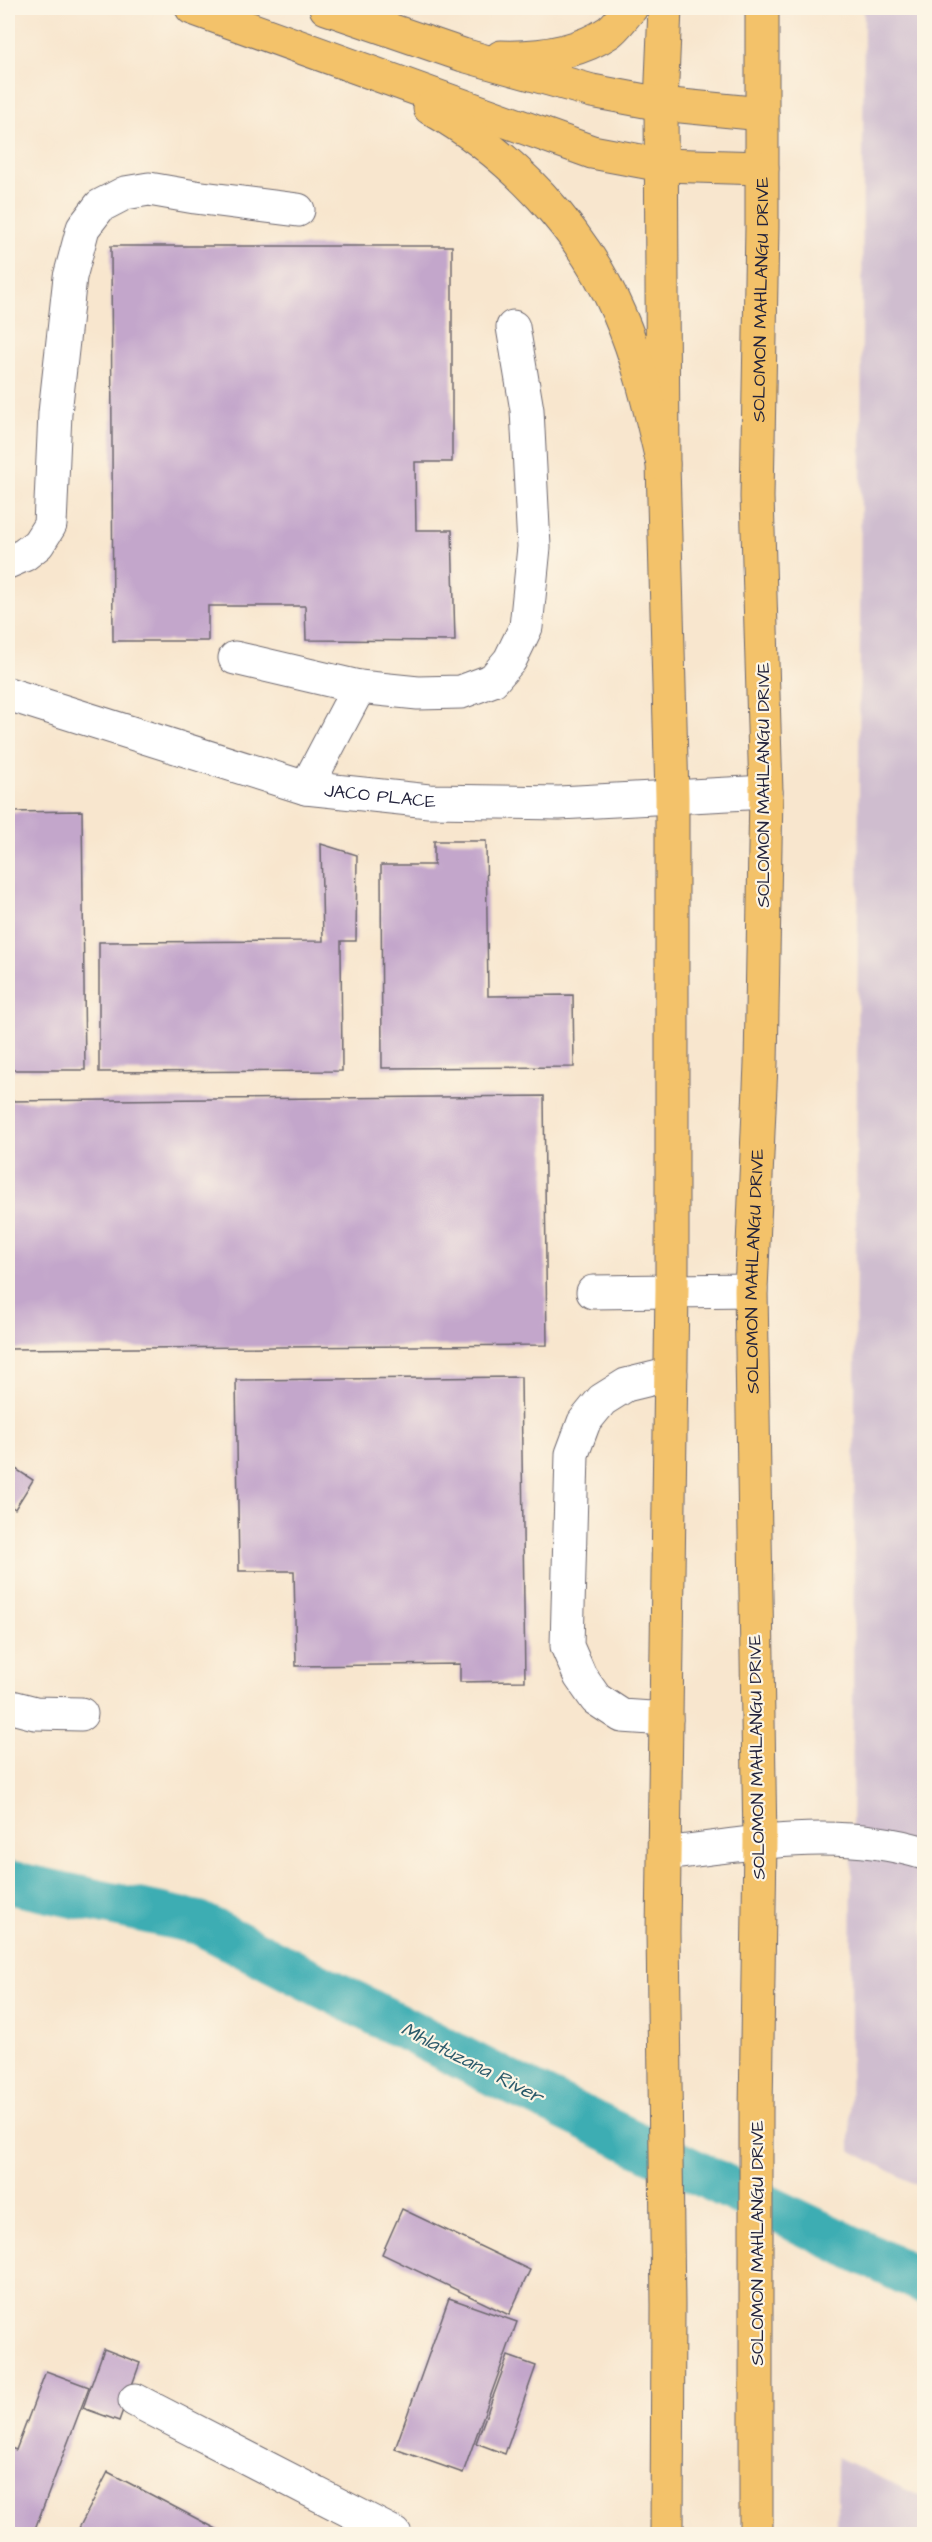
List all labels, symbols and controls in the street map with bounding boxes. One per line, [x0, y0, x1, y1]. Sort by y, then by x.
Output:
street label: SOLOMON MAHLANGU DRIVE [746, 177, 775, 422]
street label: SOLOMON MAHLANGU DRIVE [751, 662, 776, 908]
street label: JACO PLACE [323, 778, 436, 814]
street label: SOLOMON MAHLANGU DRIVE [738, 1148, 770, 1394]
street label: SOLOMON MAHLANGU DRIVE [742, 1634, 772, 1880]
water label: Mhlatuzana River [396, 2015, 550, 2112]
street label: SOLOMON MAHLANGU DRIVE [745, 2120, 770, 2366]

